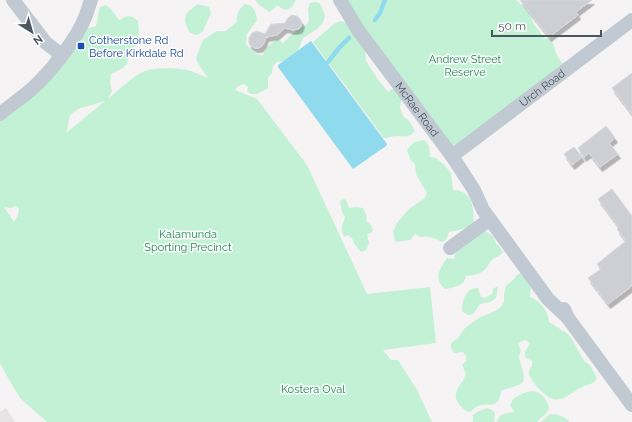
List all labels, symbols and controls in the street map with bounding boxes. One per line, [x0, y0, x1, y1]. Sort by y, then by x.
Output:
north arrow [12, 12, 52, 52]
scale bar [492, 12, 601, 38]
text: 50 m [498, 19, 526, 33]
text: N [30, 32, 45, 47]
place label: Cotherstone Rd Before Kirkdale Rd [89, 34, 184, 60]
marker: Cotherstone Rd Before Kirkdale Rd [76, 41, 86, 51]
park label: Andrew Street Reserve [429, 53, 502, 79]
street label: Urch Road [517, 66, 568, 109]
street label: McRae Road [393, 80, 442, 139]
park label: Kalamunda Sporting Precinct [144, 228, 232, 254]
park label: Kostera Oval [281, 383, 345, 396]

